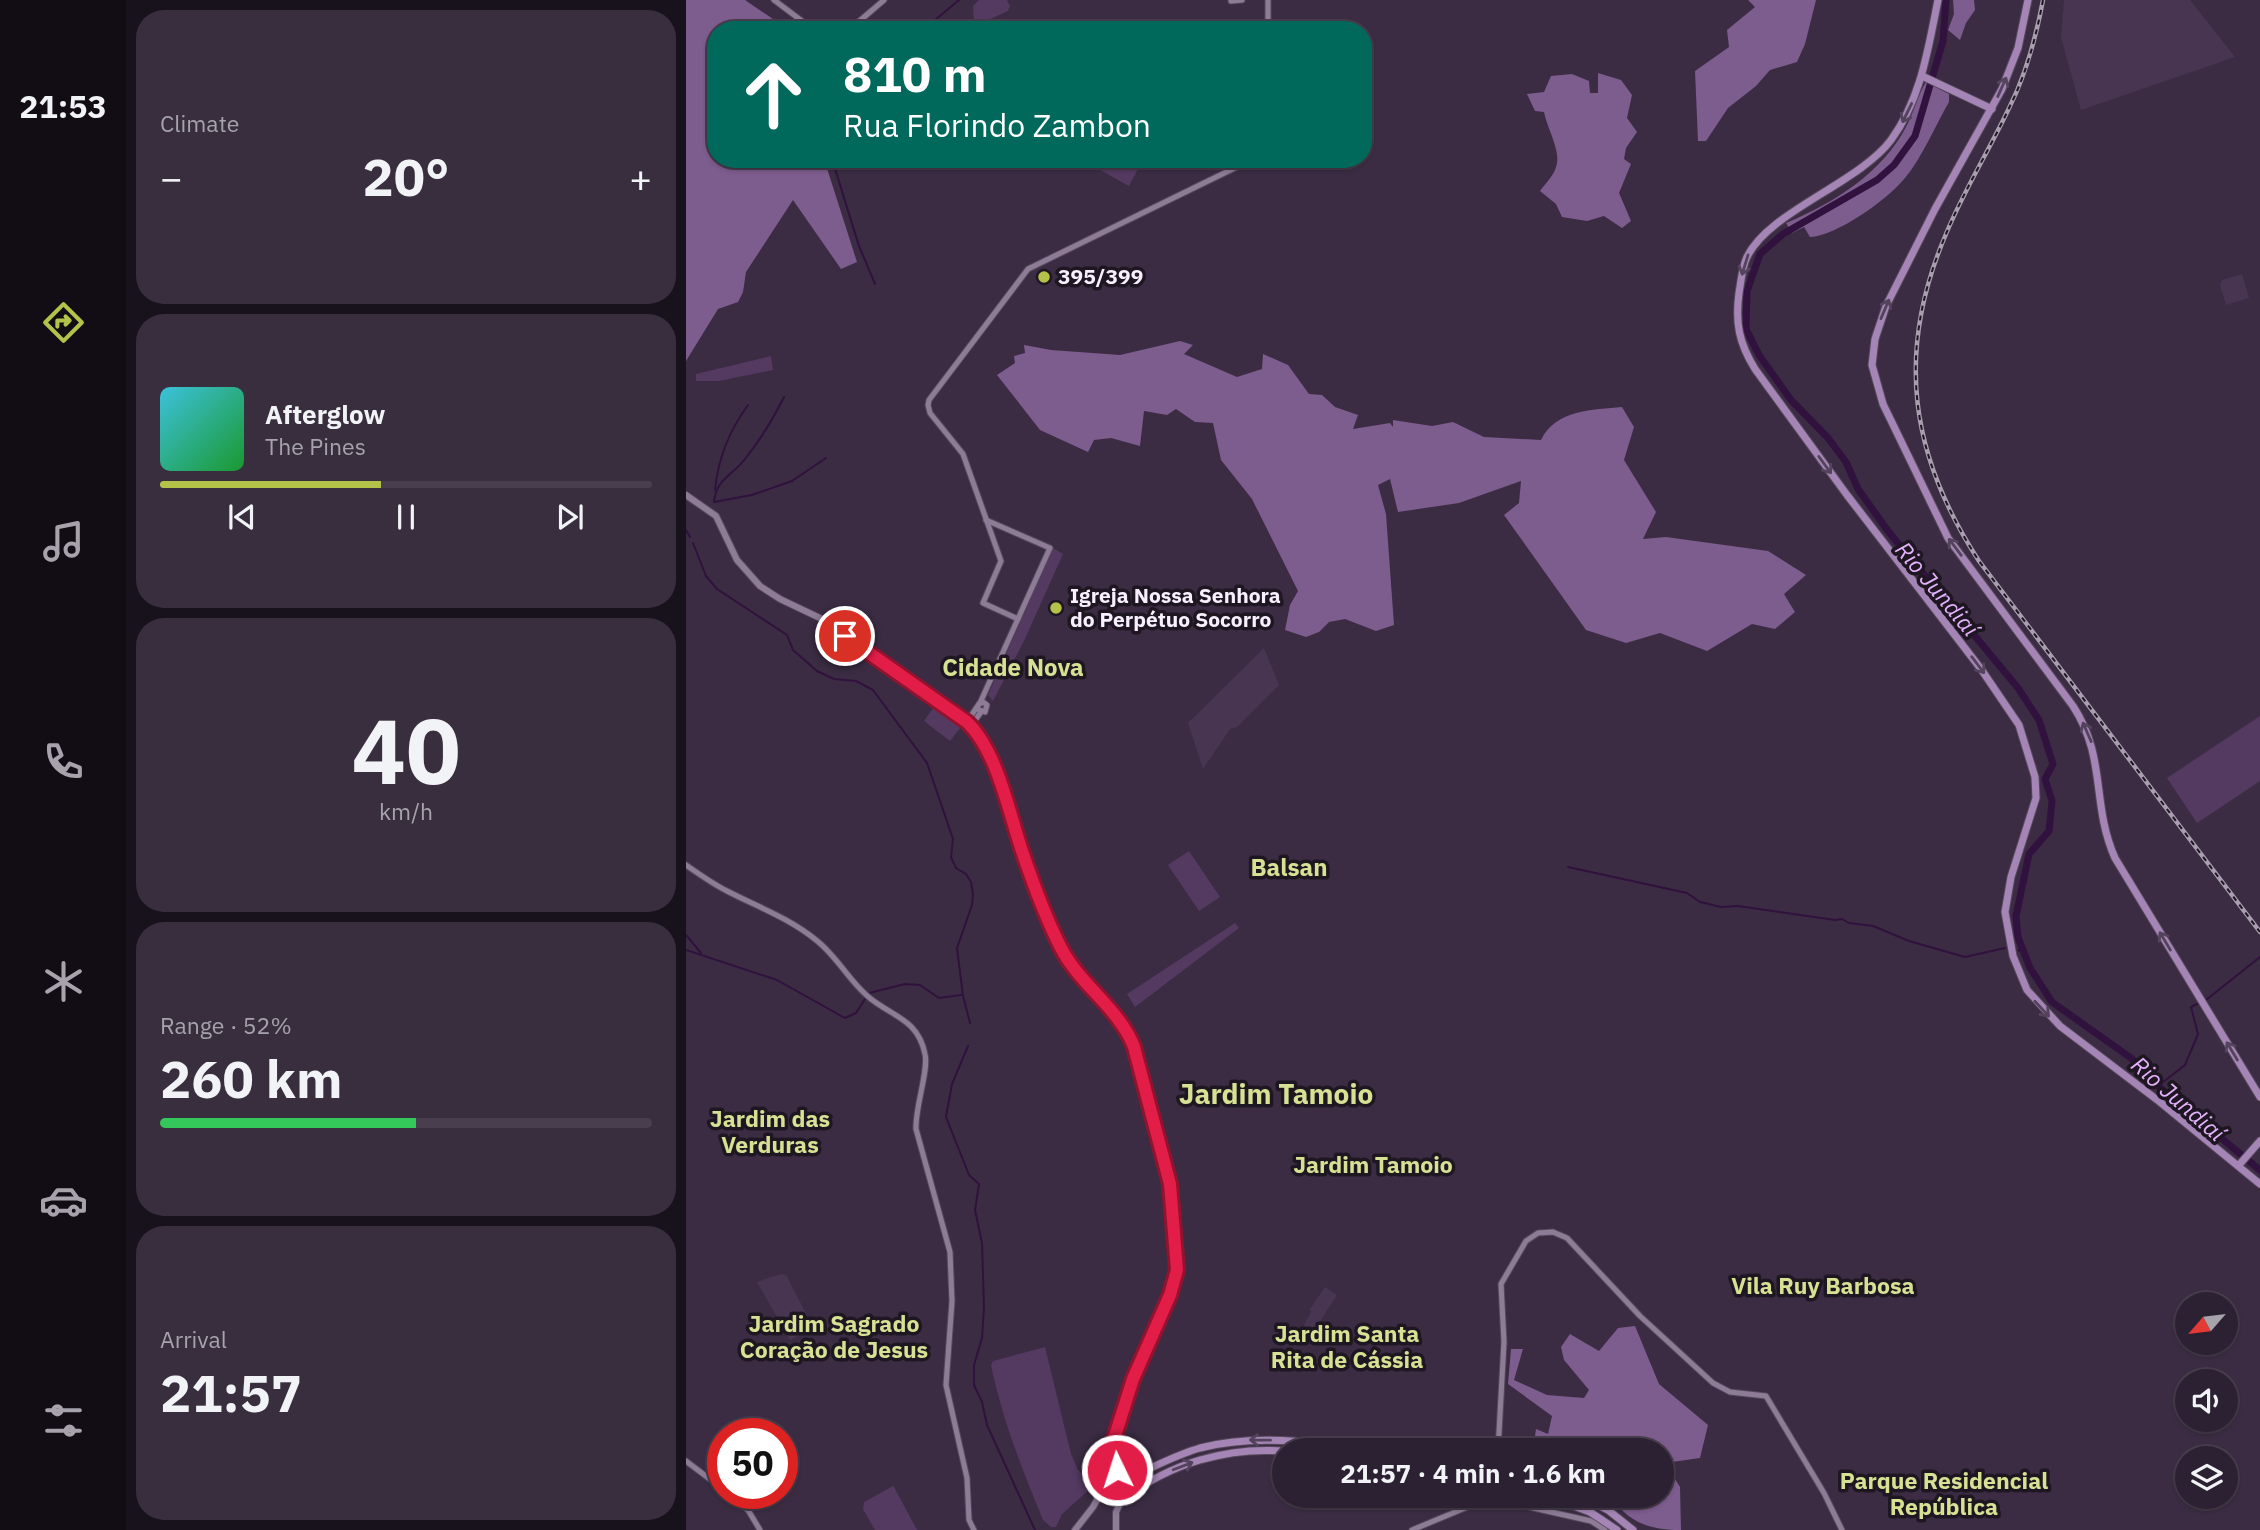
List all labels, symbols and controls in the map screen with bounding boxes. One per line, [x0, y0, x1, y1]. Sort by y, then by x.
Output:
text: 810 m [843, 42, 987, 105]
icon: ahead [728, 49, 819, 140]
one-way arrow [1996, 76, 2009, 98]
text: 21:53 [19, 85, 107, 127]
one-way arrow [1900, 102, 1913, 123]
text: Rua Florindo Zambon [843, 104, 1151, 146]
text: Climate [160, 108, 239, 138]
text: 20° [363, 143, 449, 210]
text: − [160, 153, 183, 202]
text: + [629, 153, 652, 202]
one-way arrow [1738, 254, 1751, 276]
place label: 395/399 [1058, 262, 1143, 290]
marker: 395/399 [1036, 269, 1052, 285]
icon: directions [39, 298, 88, 347]
one-way arrow [1879, 299, 1892, 321]
text: Afterglow [265, 397, 385, 431]
text: The Pines [265, 431, 366, 461]
one-way arrow [1817, 455, 1832, 474]
icon: previous [223, 498, 261, 536]
icon: pause [387, 498, 425, 536]
icon: next [551, 498, 589, 536]
icon: music [39, 517, 88, 566]
water label: Rio Jundiaí [1889, 535, 1987, 643]
one-way arrow [1947, 538, 1962, 557]
place label: Igreja Nossa Senhora do Perpétuo Socorro [1070, 581, 1281, 633]
marker: Igreja Nossa Senhora do Perpétuo Socorro [1048, 600, 1064, 616]
pin [815, 606, 875, 666]
icon: arrive [826, 617, 864, 655]
district label: Cidade Nova [942, 651, 1084, 683]
one-way arrow [1970, 655, 1985, 674]
text: 40 [351, 691, 461, 809]
one-way arrow [2080, 722, 2093, 743]
icon: phone [39, 737, 88, 786]
text: km/h [379, 796, 433, 826]
district label: Balsan [1251, 851, 1328, 883]
one-way arrow [2158, 932, 2172, 952]
icon: climate [39, 957, 88, 1006]
one-way arrow [2034, 1000, 2050, 1018]
text: Range · 52% [160, 1010, 292, 1040]
one-way arrow [2224, 1041, 2238, 1061]
text: 260 km [160, 1045, 342, 1112]
water label: Rio Jundiaí [2125, 1049, 2233, 1149]
district label: Jardim Tamoio [1179, 1075, 1373, 1112]
district label: Jardim das Verduras [710, 1103, 830, 1159]
district label: Jardim Tamoio [1293, 1149, 1453, 1179]
icon: car [39, 1176, 88, 1225]
district label: Vila Ruy Barbosa [1731, 1270, 1915, 1300]
north arrow [2175, 1292, 2238, 1354]
map controls [2175, 1292, 2238, 1509]
district label: Jardim Sagrado Coração de Jesus [740, 1308, 928, 1364]
district label: Jardim Santa Rita de Cássia [1271, 1318, 1423, 1374]
text: Arrival [160, 1324, 227, 1354]
text: 21:57 [160, 1359, 302, 1426]
button: sound [2175, 1369, 2238, 1432]
icon: filters [39, 1396, 88, 1445]
speed limit sign: 50 [707, 1418, 798, 1509]
position arrow [1080, 1433, 1154, 1507]
one-way arrow [1248, 1434, 1271, 1447]
button: layers [2175, 1446, 2238, 1509]
text: 21:57 · 4 min · 1.6 km [1340, 1456, 1606, 1490]
one-way arrow [1172, 1459, 1193, 1471]
district label: Parque Residencial República [1840, 1465, 2048, 1521]

